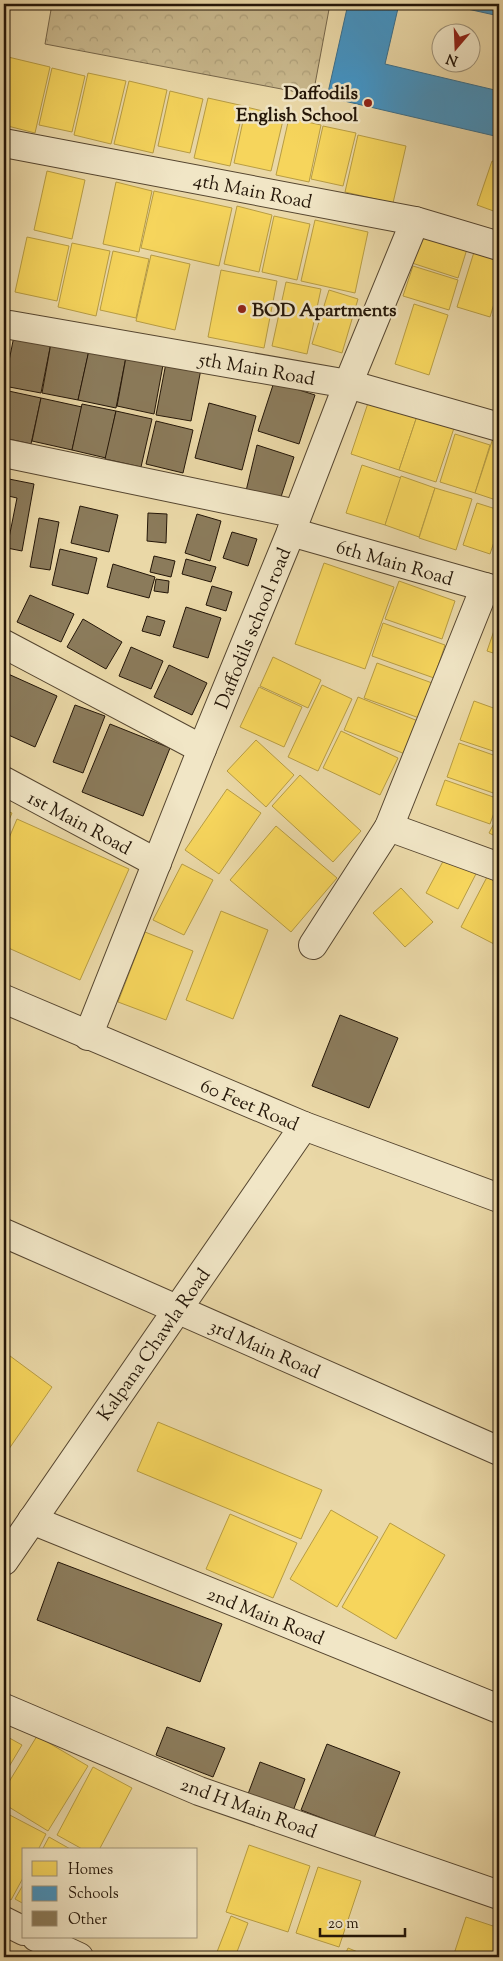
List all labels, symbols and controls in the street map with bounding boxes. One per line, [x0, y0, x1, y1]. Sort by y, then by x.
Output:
north arrow [430, 22, 480, 72]
text: N [444, 47, 461, 70]
place label: Daffodils English School [236, 81, 359, 130]
marker: Daffodils English School [362, 97, 374, 109]
street label: 4th Main Road [191, 168, 315, 217]
place label: BOD Apartments [252, 298, 397, 325]
marker: BOD Apartments [236, 303, 248, 315]
street label: 5th Main Road [195, 347, 317, 394]
street label: 6th Main Road [333, 535, 456, 594]
street label: Daffodils school road [210, 544, 299, 714]
street label: 1st Main Road [22, 786, 136, 863]
street label: 60 Feet Road [196, 1073, 303, 1139]
street label: Kalpana Chawla Road [92, 1263, 218, 1427]
street label: 3rd Main Road [204, 1314, 324, 1387]
street label: 2nd Main Road [202, 1582, 328, 1653]
street label: 2nd H Main Road [176, 1772, 320, 1847]
legend [22, 1848, 198, 1938]
text: Homes [68, 1860, 113, 1881]
text: Schools [68, 1884, 119, 1905]
scale bar [320, 1906, 406, 1938]
text: Other [68, 1910, 108, 1931]
text: 20 m [328, 1914, 359, 1935]

